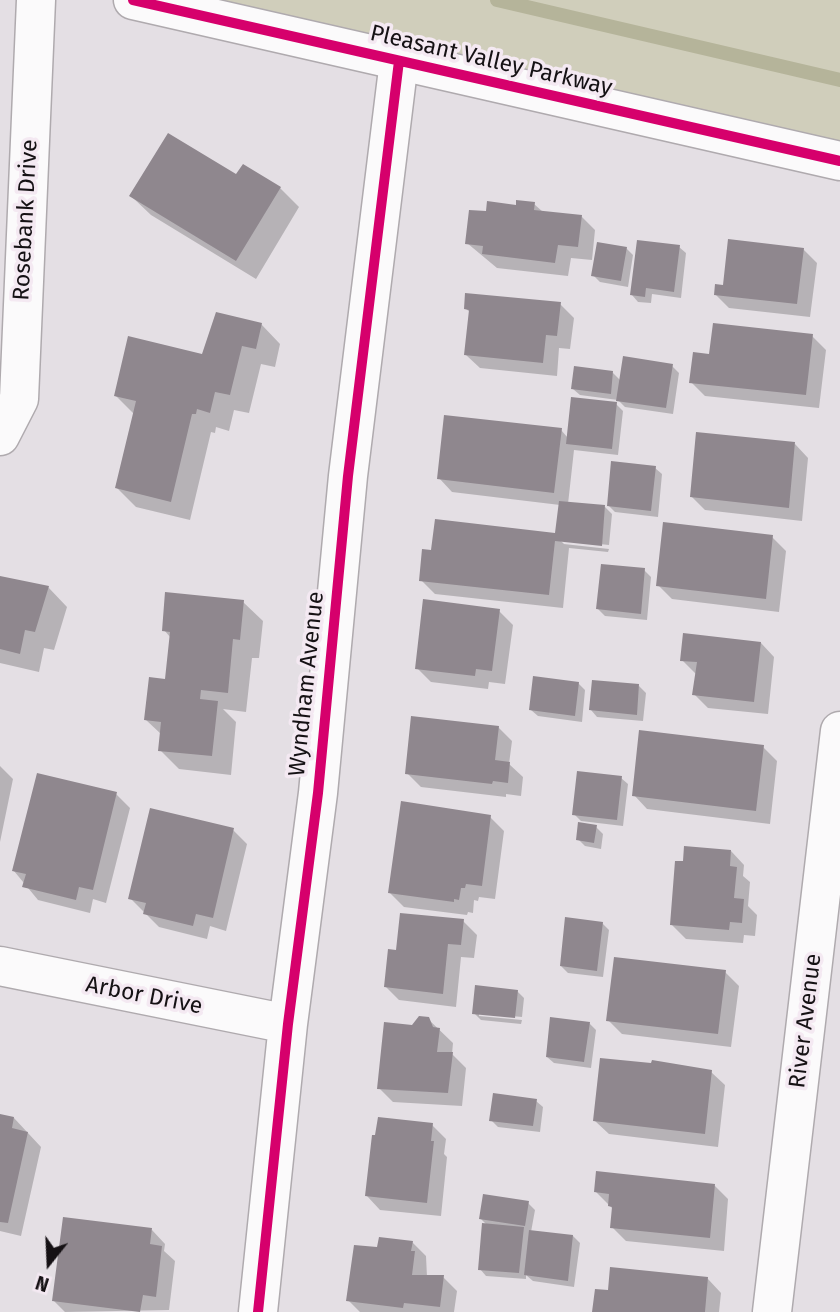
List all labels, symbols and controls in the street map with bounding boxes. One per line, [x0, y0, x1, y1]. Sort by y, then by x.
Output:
street label: Pleasant Valley Parkway [367, 20, 615, 102]
street label: Rosebank Drive [8, 139, 44, 301]
street label: Wyndham Avenue [284, 590, 330, 778]
street label: River Avenue [784, 952, 828, 1090]
street label: Arbor Drive [83, 971, 205, 1021]
north arrow [14, 1228, 84, 1298]
text: N [33, 1271, 52, 1296]

